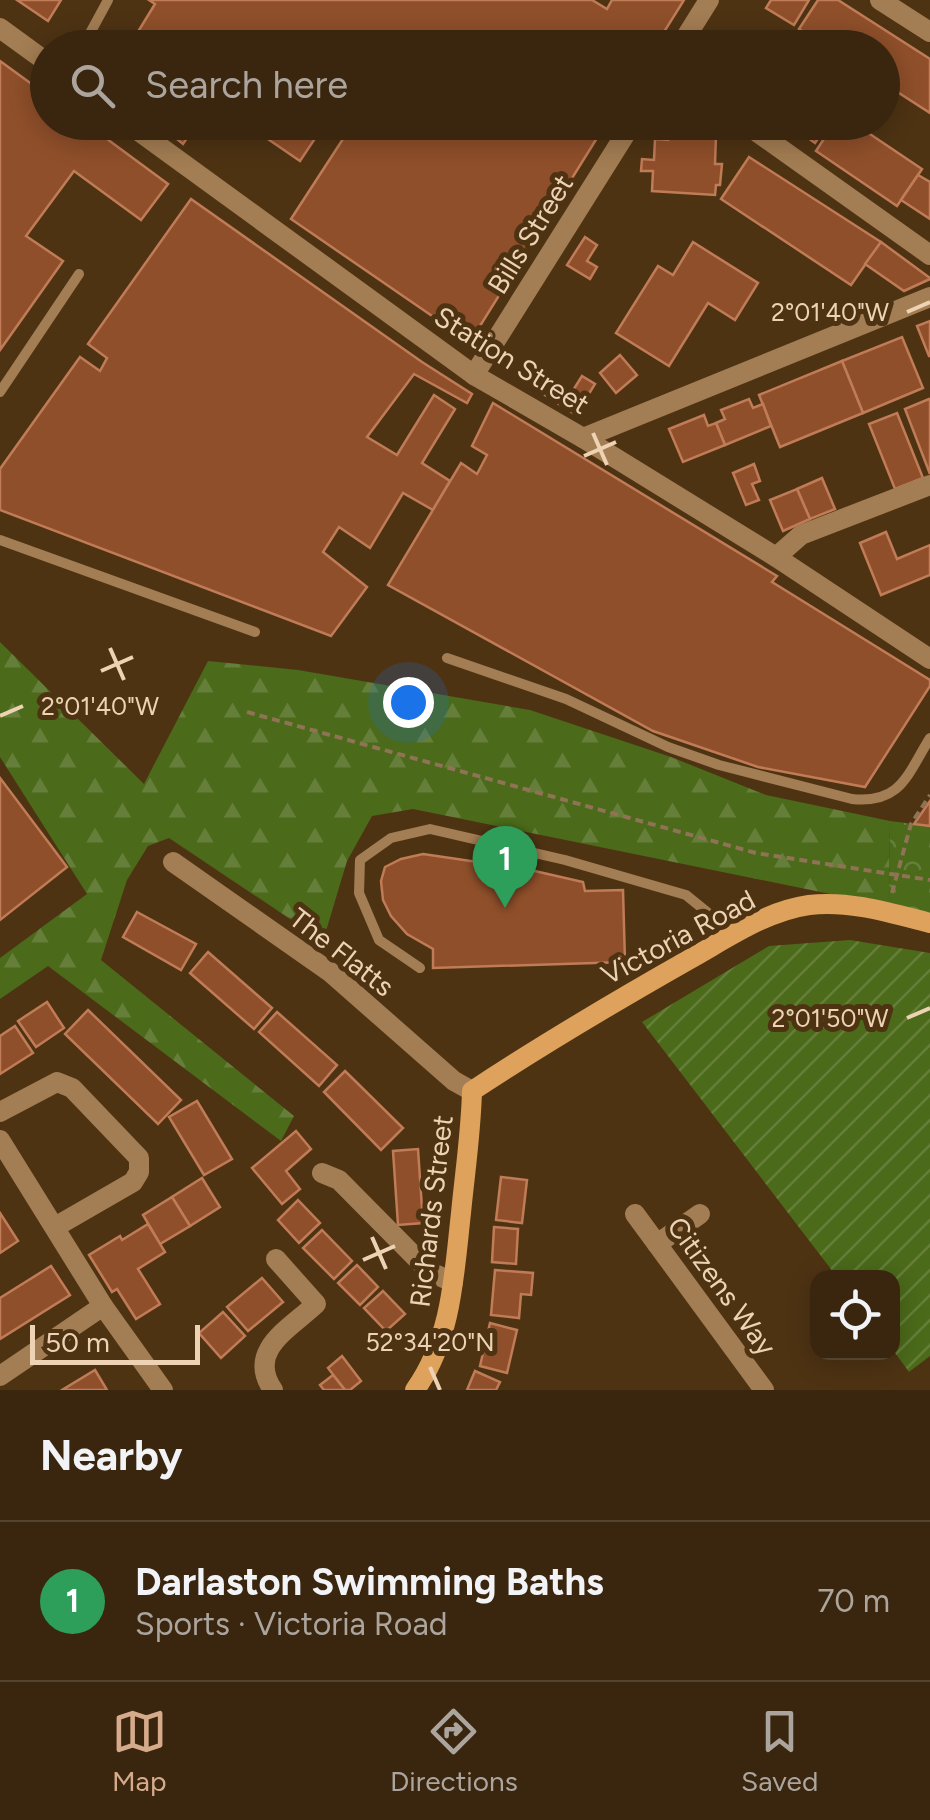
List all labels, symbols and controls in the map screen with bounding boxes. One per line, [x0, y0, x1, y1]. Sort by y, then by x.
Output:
search box [30, 30, 900, 140]
icon: search [65, 58, 120, 113]
text: Search here [145, 62, 348, 108]
street label: Bills Street [480, 168, 580, 300]
text: 2°01'40"W [771, 297, 889, 327]
street label: Station Street [428, 299, 596, 421]
your location [383, 677, 434, 728]
text: 2°01'40"W [41, 691, 159, 721]
pin: 1 [472, 826, 538, 908]
street label: Victoria Road [595, 882, 761, 992]
street label: The Flatts [283, 901, 401, 1003]
text: 2°01'50"W [772, 1003, 888, 1033]
street label: Richards Street [402, 1113, 460, 1309]
street label: Citizens Way [660, 1210, 784, 1362]
map controls [810, 1270, 900, 1360]
button: locate [810, 1270, 900, 1360]
scale bar [30, 1320, 200, 1364]
text: 50 m [45, 1325, 110, 1359]
text: 52°34'20"N [365, 1327, 495, 1357]
text: Nearby [40, 1430, 182, 1481]
text: Darlaston Swimming Baths [135, 1559, 604, 1605]
text: 1 [66, 1582, 79, 1620]
text: 70 m [817, 1582, 890, 1620]
text: Sports · Victoria Road [135, 1605, 448, 1643]
tab: Map [112, 1704, 167, 1798]
tab: Directions [390, 1704, 518, 1798]
tab: Saved [741, 1704, 818, 1798]

